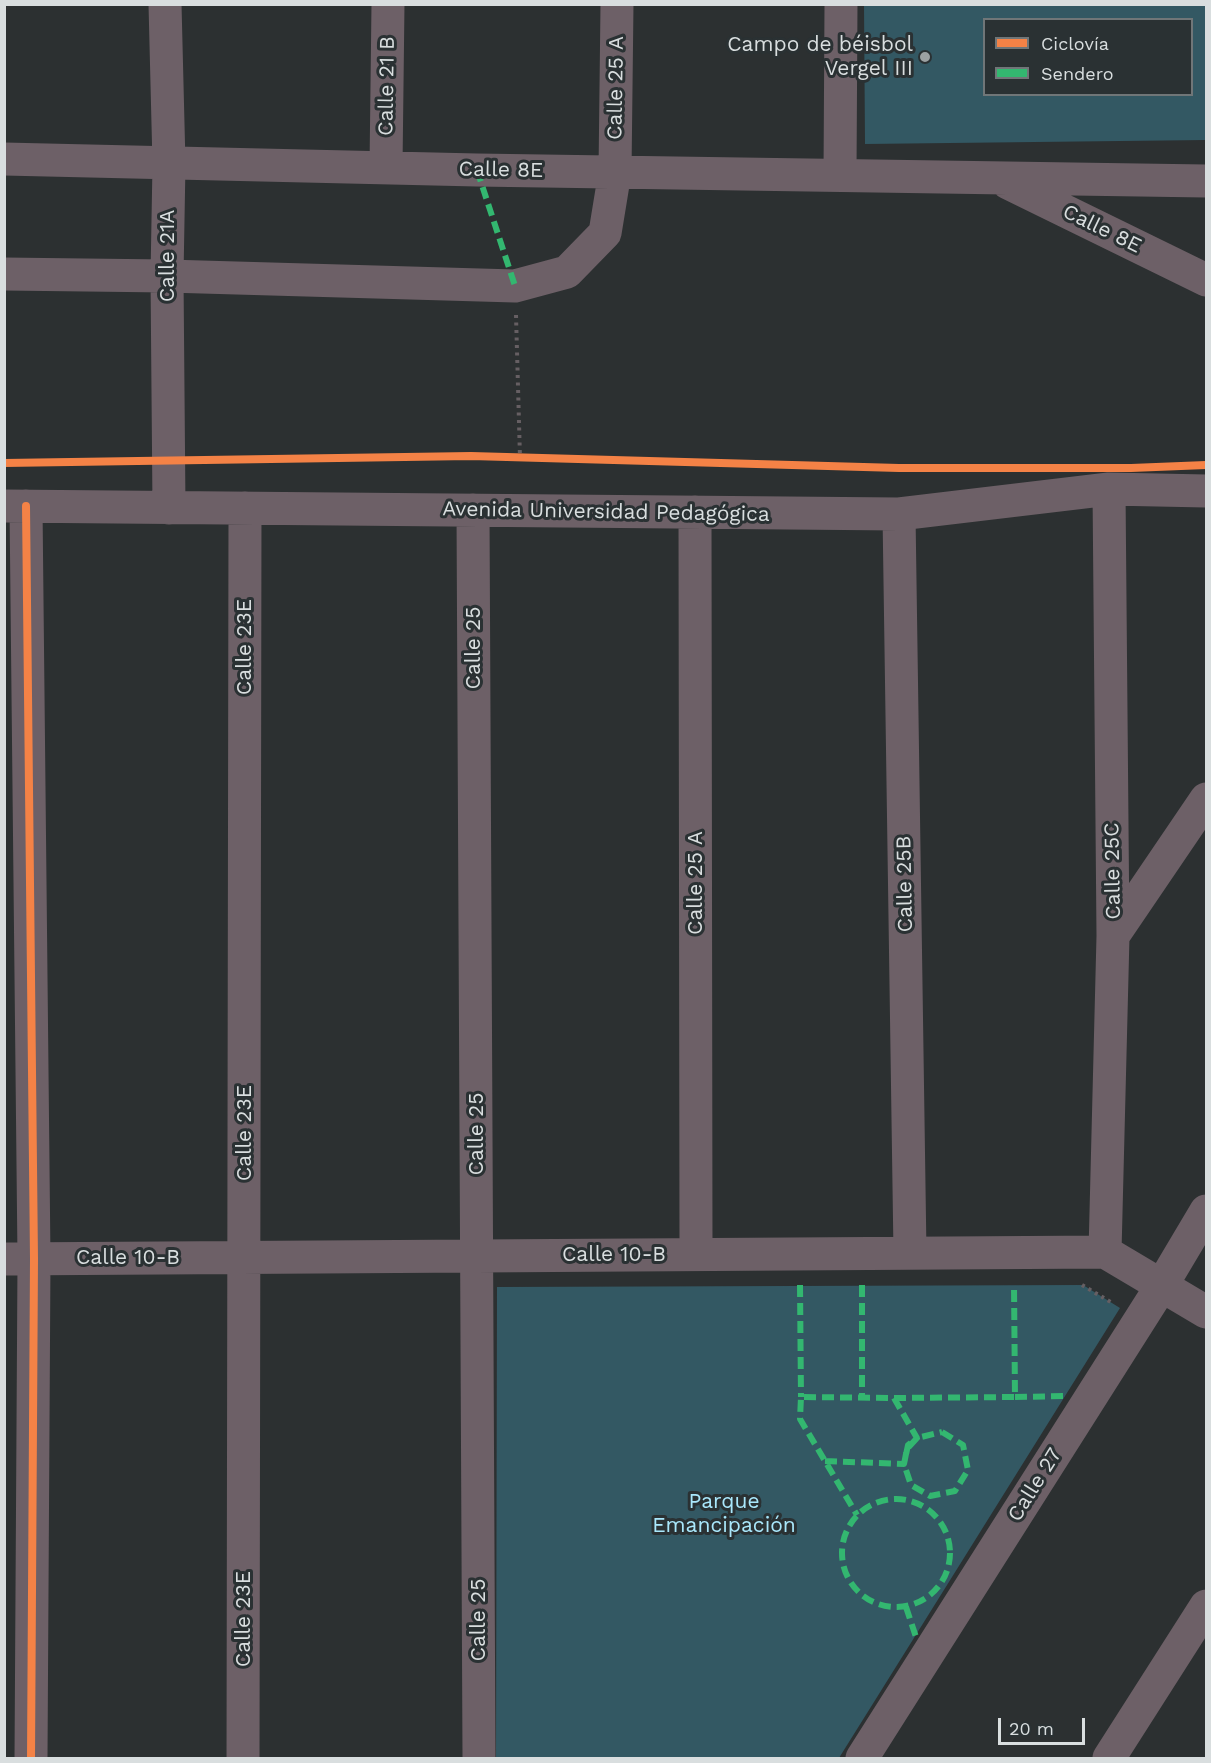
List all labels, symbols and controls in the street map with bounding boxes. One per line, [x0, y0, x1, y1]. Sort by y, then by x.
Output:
legend [983, 18, 1193, 96]
place label: Campo de béisbol Vergel III [727, 32, 913, 82]
text: Ciclovía [1041, 33, 1109, 54]
street label: Calle 21 B [374, 36, 400, 136]
street label: Calle 25 A [602, 36, 630, 140]
marker: Campo de béisbol Vergel III [918, 50, 932, 64]
text: Sendero [1041, 63, 1114, 84]
street label: Calle 8E [458, 157, 544, 183]
street label: Calle 8E [1058, 199, 1146, 259]
street label: Calle 21A [155, 210, 181, 302]
street label: Avenida Universidad Pedagógica [442, 497, 770, 527]
street label: Calle 23E [232, 599, 258, 695]
street label: Calle 25 [461, 607, 487, 689]
street label: Calle 25C [1100, 822, 1126, 920]
street label: Calle 25 A [683, 831, 709, 935]
street label: Calle 25B [892, 835, 918, 933]
street label: Calle 23E [232, 1085, 258, 1181]
street label: Calle 25 [464, 1093, 490, 1175]
street label: Calle 10-B [562, 1242, 666, 1268]
street label: Calle 10-B [76, 1245, 180, 1271]
street label: Calle 27 [1003, 1444, 1067, 1526]
park label: Parque Emancipación [652, 1489, 796, 1539]
street label: Calle 23E [231, 1571, 257, 1667]
street label: Calle 25 [466, 1579, 492, 1661]
scale bar [1001, 1706, 1088, 1744]
text: 20 m [1009, 1718, 1054, 1739]

